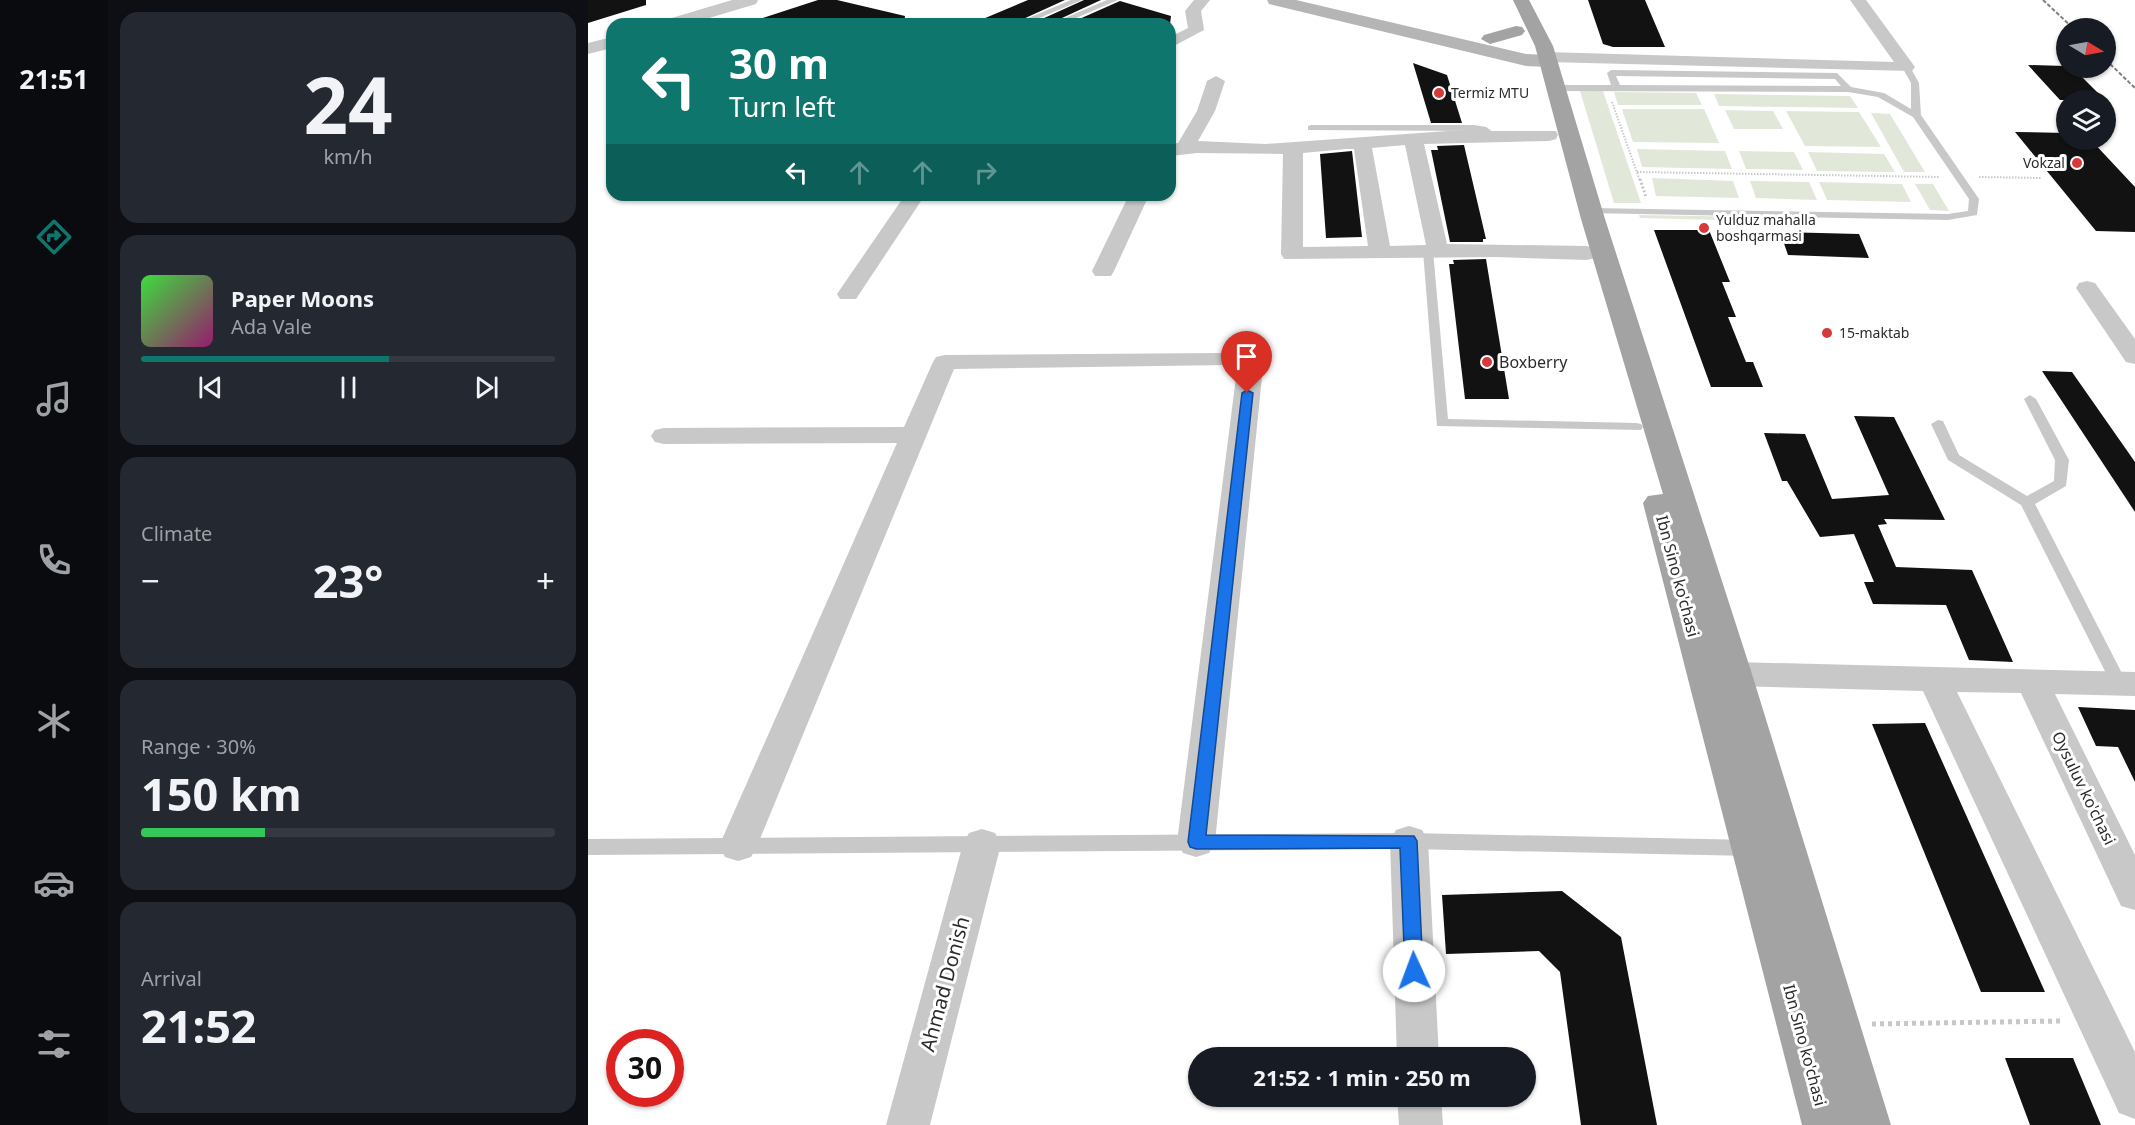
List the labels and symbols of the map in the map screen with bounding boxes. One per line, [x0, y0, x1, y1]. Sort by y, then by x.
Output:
north arrow [2056, 18, 2116, 78]
place label: Termiz MTU [1451, 83, 1529, 102]
marker: Termiz MTU [1432, 86, 1446, 100]
place label: Vokzal [2023, 153, 2065, 172]
marker: Vokzal [2070, 156, 2084, 170]
place label: Yulduz mahalla boshqarmasi [1716, 210, 1816, 245]
marker: Yulduz mahalla boshqarmasi [1697, 221, 1711, 235]
place label: 15-maktab [1839, 323, 1909, 342]
marker: 15-maktab [1820, 326, 1834, 340]
pin [1221, 331, 1272, 393]
place label: Boxberry [1499, 351, 1568, 373]
marker: Boxberry [1480, 355, 1494, 369]
street label: Ibn Sino ko'chasi [1651, 513, 1705, 639]
street label: Oysuluv ko'chasi [2047, 728, 2121, 848]
street label: Ahmad Donish [914, 913, 976, 1054]
position arrow [1382, 939, 1446, 1003]
street label: Ibn Sino ko'chasi [1778, 982, 1832, 1108]
speed limit sign: 30 [606, 1029, 684, 1107]

